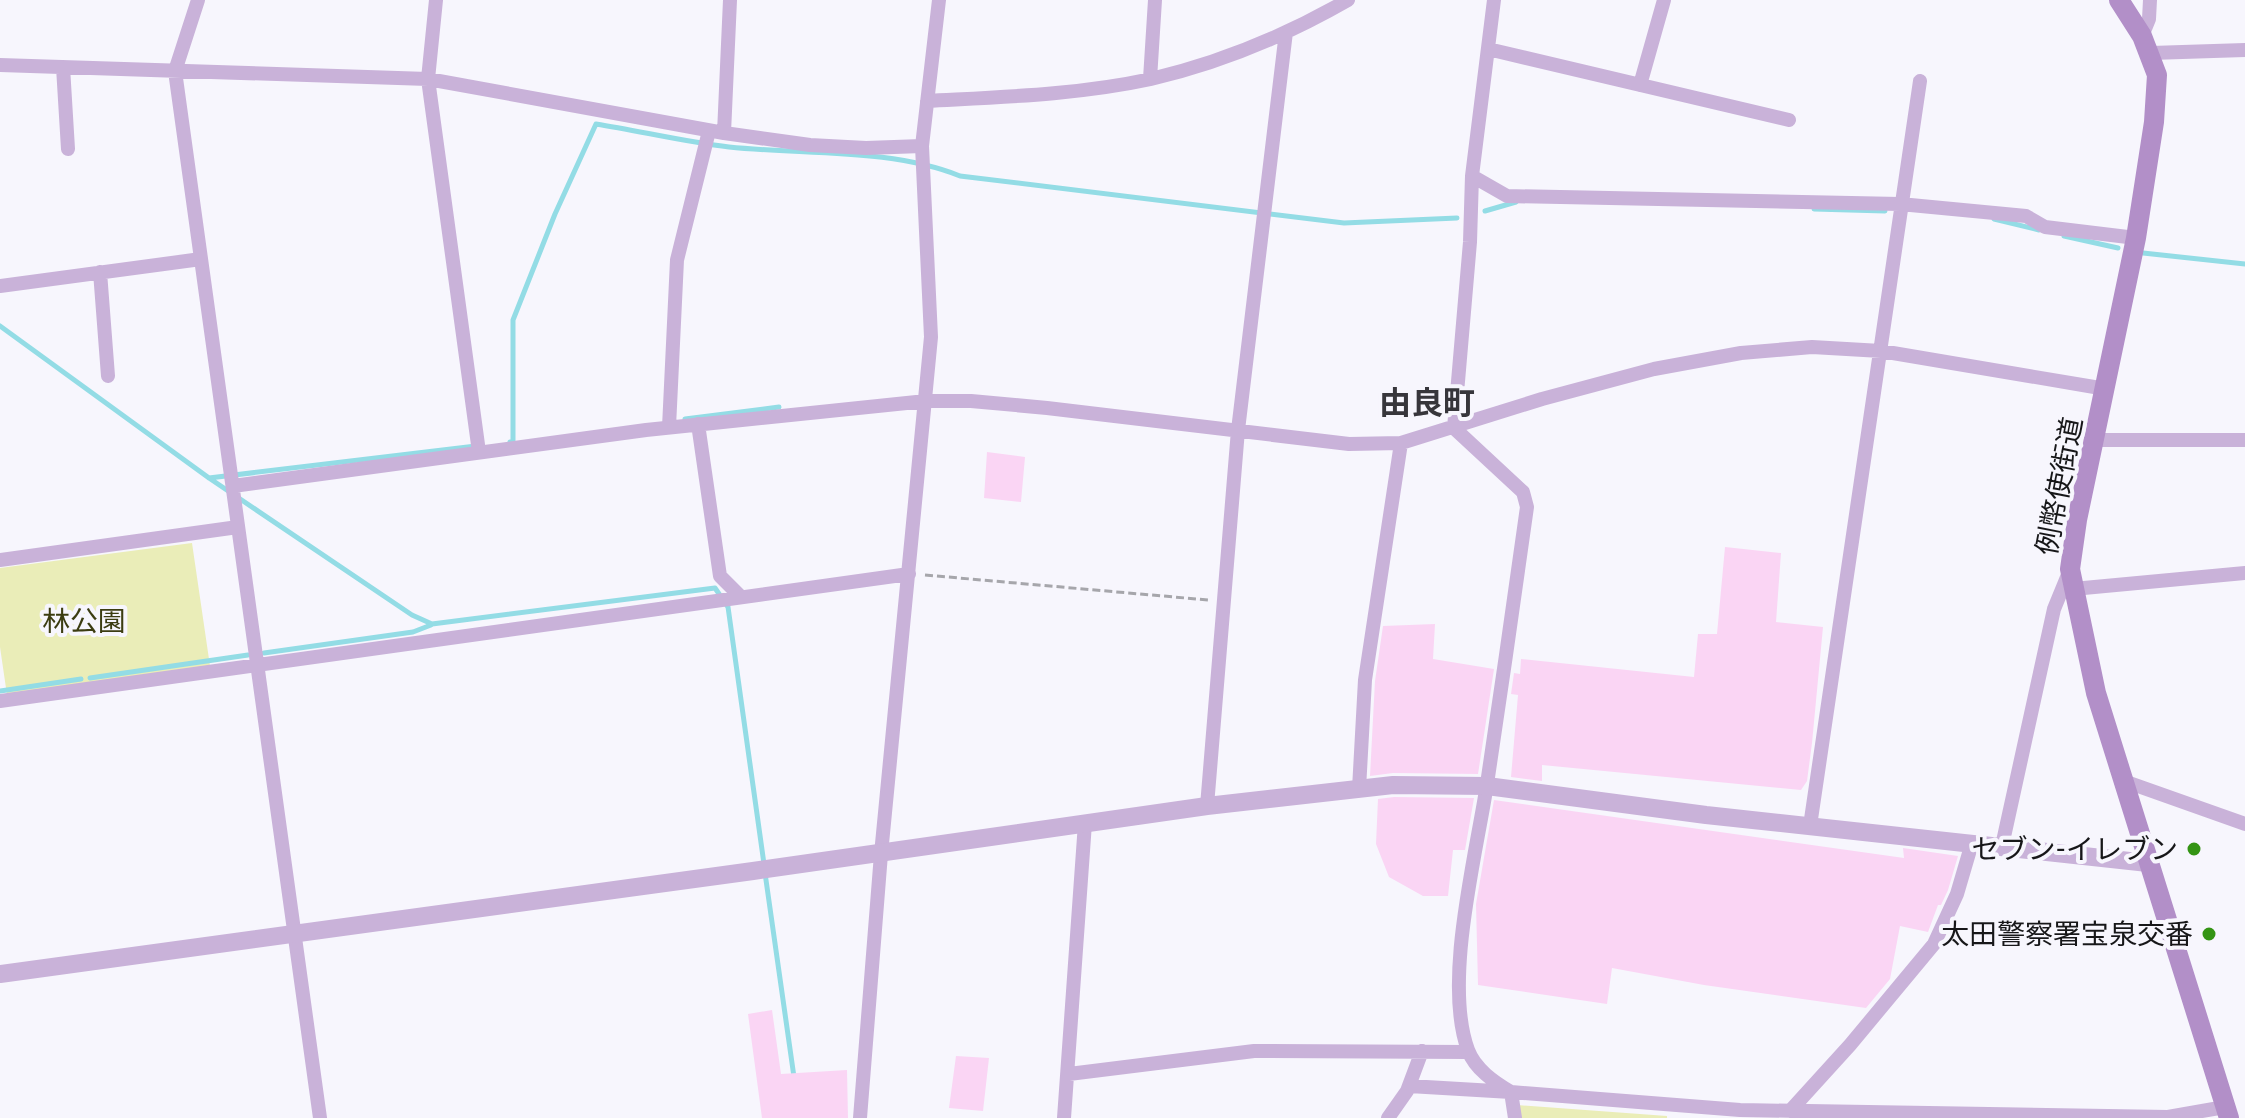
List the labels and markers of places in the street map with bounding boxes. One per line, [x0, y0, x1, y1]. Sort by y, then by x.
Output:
place label: セブン-イレブン [1972, 831, 2178, 865]
marker: セブン-イレブン [2185, 840, 2203, 858]
place label: 太田警察署宝泉交番 [1941, 916, 2193, 950]
marker: 太田警察署宝泉交番 [2200, 925, 2218, 943]

